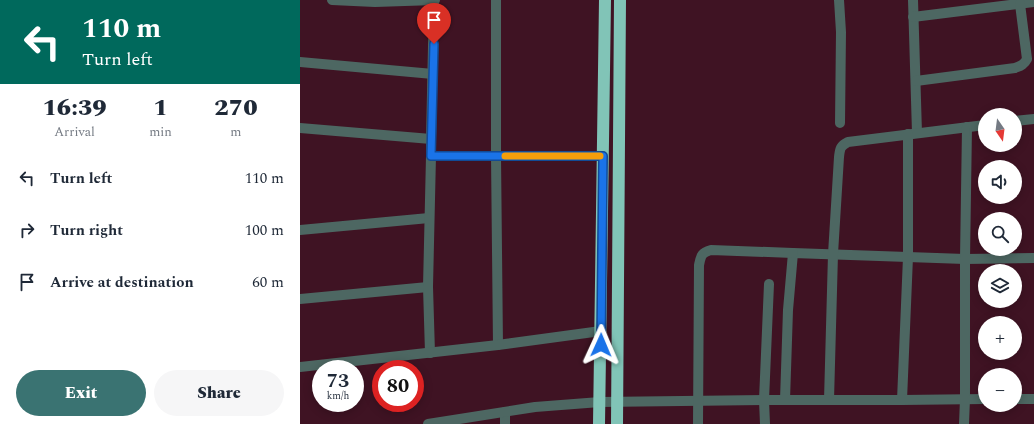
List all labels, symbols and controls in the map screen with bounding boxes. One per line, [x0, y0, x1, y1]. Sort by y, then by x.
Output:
pin [417, 3, 451, 44]
text: 110 m [82, 7, 161, 50]
icon: arrive [423, 9, 445, 31]
icon: left [16, 16, 68, 68]
text: Turn left [82, 46, 153, 73]
text: 16:39 [42, 90, 107, 126]
text: 1 [153, 90, 168, 126]
text: 270 [214, 90, 258, 126]
north arrow [978, 108, 1022, 152]
map controls [978, 108, 1022, 412]
text: Arrival [54, 122, 95, 142]
text: min [149, 122, 172, 142]
text: m [230, 122, 242, 142]
button: sound [978, 160, 1022, 204]
icon: left [16, 167, 38, 189]
text: Turn left [50, 167, 112, 190]
text: 110 m [245, 167, 284, 190]
button: search [978, 212, 1022, 256]
icon: right [16, 219, 38, 241]
text: Turn right [50, 219, 123, 242]
text: 100 m [245, 219, 284, 242]
button: layers [978, 264, 1022, 308]
icon: arrive [16, 271, 38, 293]
text: Arrive at destination [50, 271, 194, 294]
text: 60 m [252, 271, 284, 294]
button: + [978, 316, 1022, 360]
position arrow [580, 324, 622, 366]
speed limit sign: 80 [372, 360, 424, 412]
text: 73 [327, 366, 349, 396]
button: − [978, 368, 1022, 412]
button: Exit [16, 370, 146, 416]
button: Share [154, 370, 284, 416]
text: km/h [327, 388, 349, 404]

